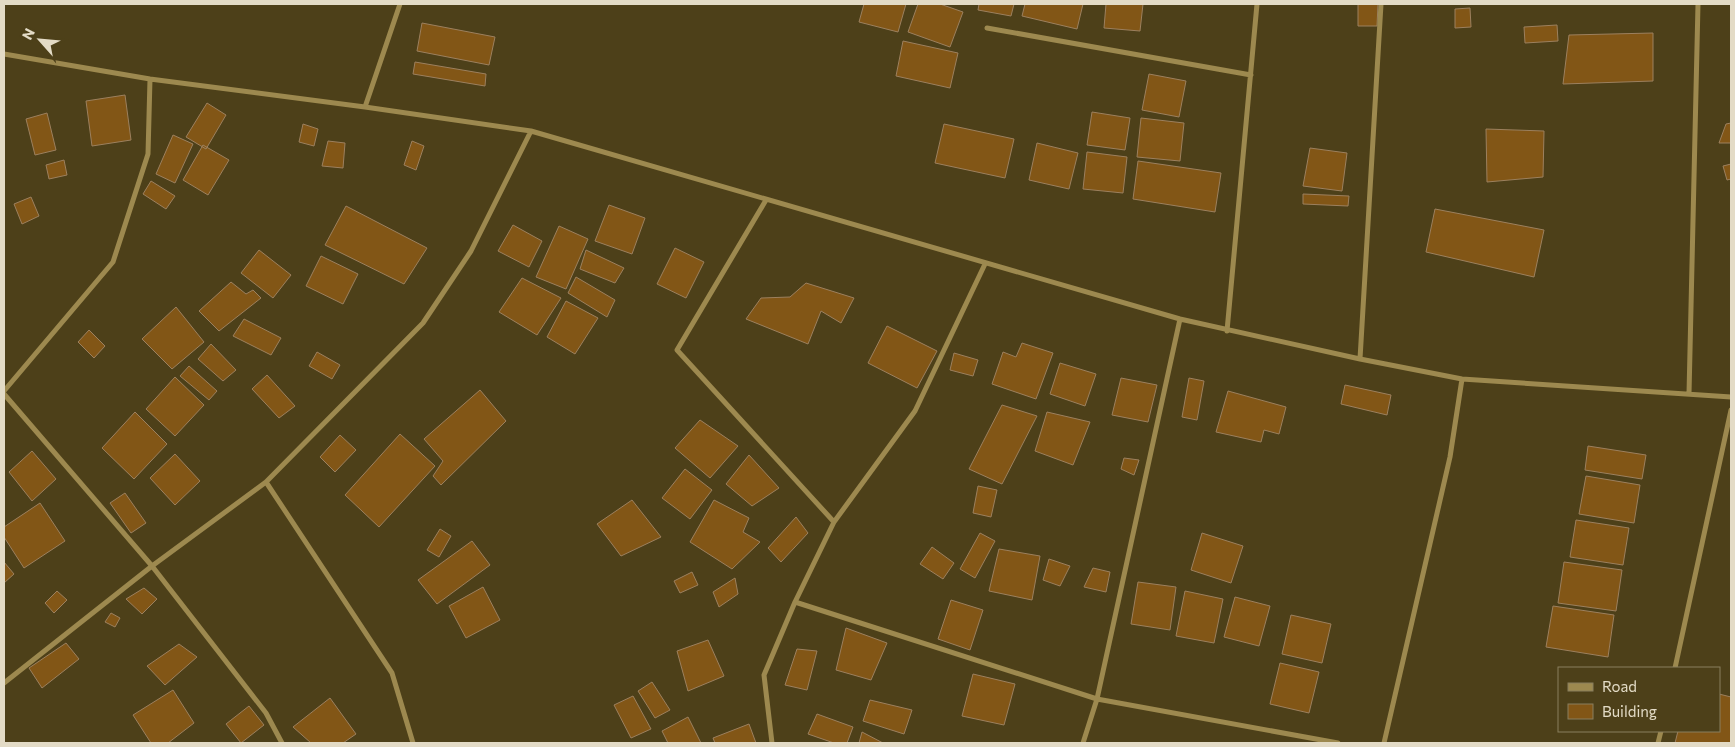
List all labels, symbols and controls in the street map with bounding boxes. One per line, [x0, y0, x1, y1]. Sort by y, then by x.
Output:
north arrow [15, 15, 65, 65]
text: N [18, 25, 38, 42]
legend [1558, 667, 1720, 732]
text: Road [1602, 677, 1637, 695]
text: Building [1602, 702, 1657, 720]

